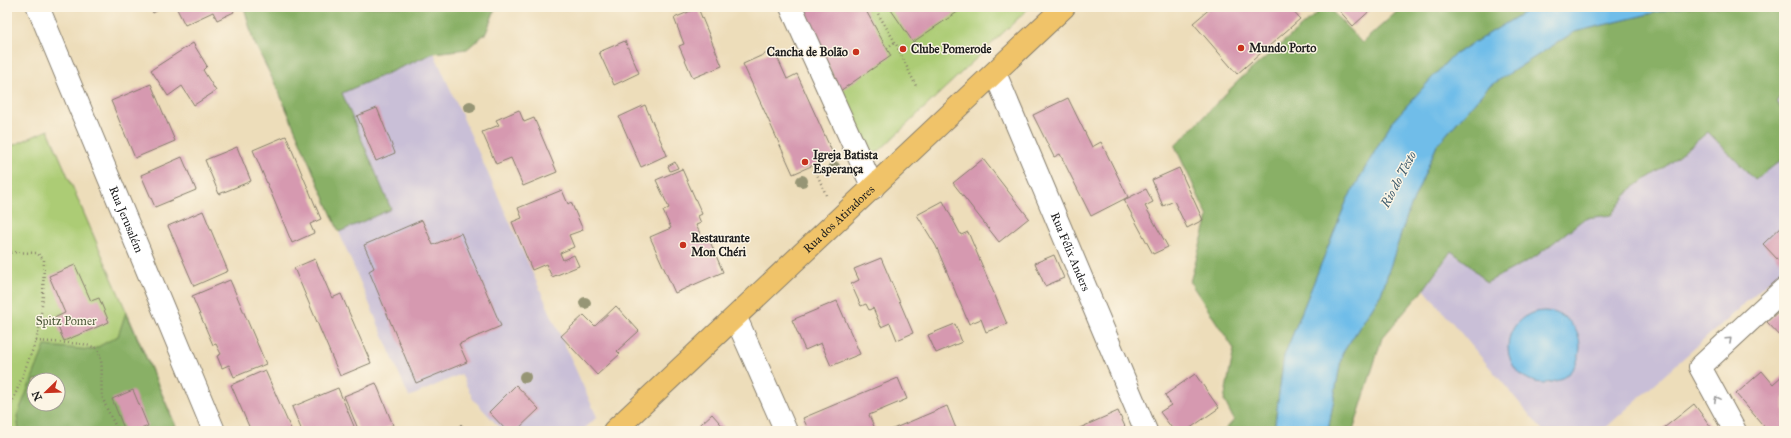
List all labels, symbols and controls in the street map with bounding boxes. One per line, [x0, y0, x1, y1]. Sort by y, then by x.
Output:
place label: Mundo Porto [1249, 41, 1316, 55]
place label: Clube Pomerode [911, 42, 991, 56]
marker: Mundo Porto [1236, 43, 1246, 53]
marker: Clube Pomerode [898, 44, 908, 54]
place label: Cancha de Bolão [767, 45, 848, 59]
marker: Cancha de Bolão [851, 47, 861, 57]
place label: Igreja Batista Esperança [813, 148, 879, 177]
water label: Rio do Testo [1377, 149, 1420, 211]
marker: Igreja Batista Esperança [800, 157, 810, 167]
street label: Rua dos Atiradores [800, 182, 877, 256]
street label: Rua Jerusalém [106, 184, 146, 255]
street label: Rua Félix Anders [1048, 210, 1093, 293]
place label: Restaurante Mon Chéri [691, 231, 750, 259]
marker: Restaurante Mon Chéri [678, 240, 688, 250]
park label: Spitz Pomer [36, 314, 97, 328]
one-way arrow [1724, 337, 1732, 345]
north arrow [26, 372, 66, 412]
text: N [29, 388, 45, 403]
one-way arrow [1715, 396, 1722, 403]

